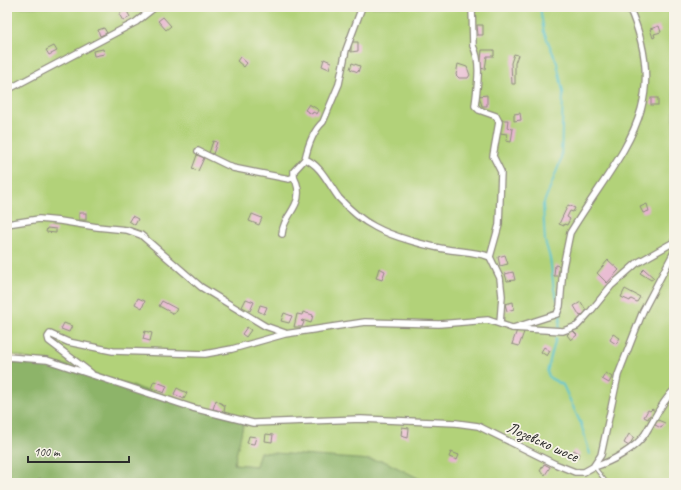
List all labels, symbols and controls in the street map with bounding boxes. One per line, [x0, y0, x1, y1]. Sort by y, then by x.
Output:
street label: Лозевско шосе [504, 417, 583, 467]
scale bar [28, 438, 129, 464]
text: 100 m [34, 444, 61, 460]

